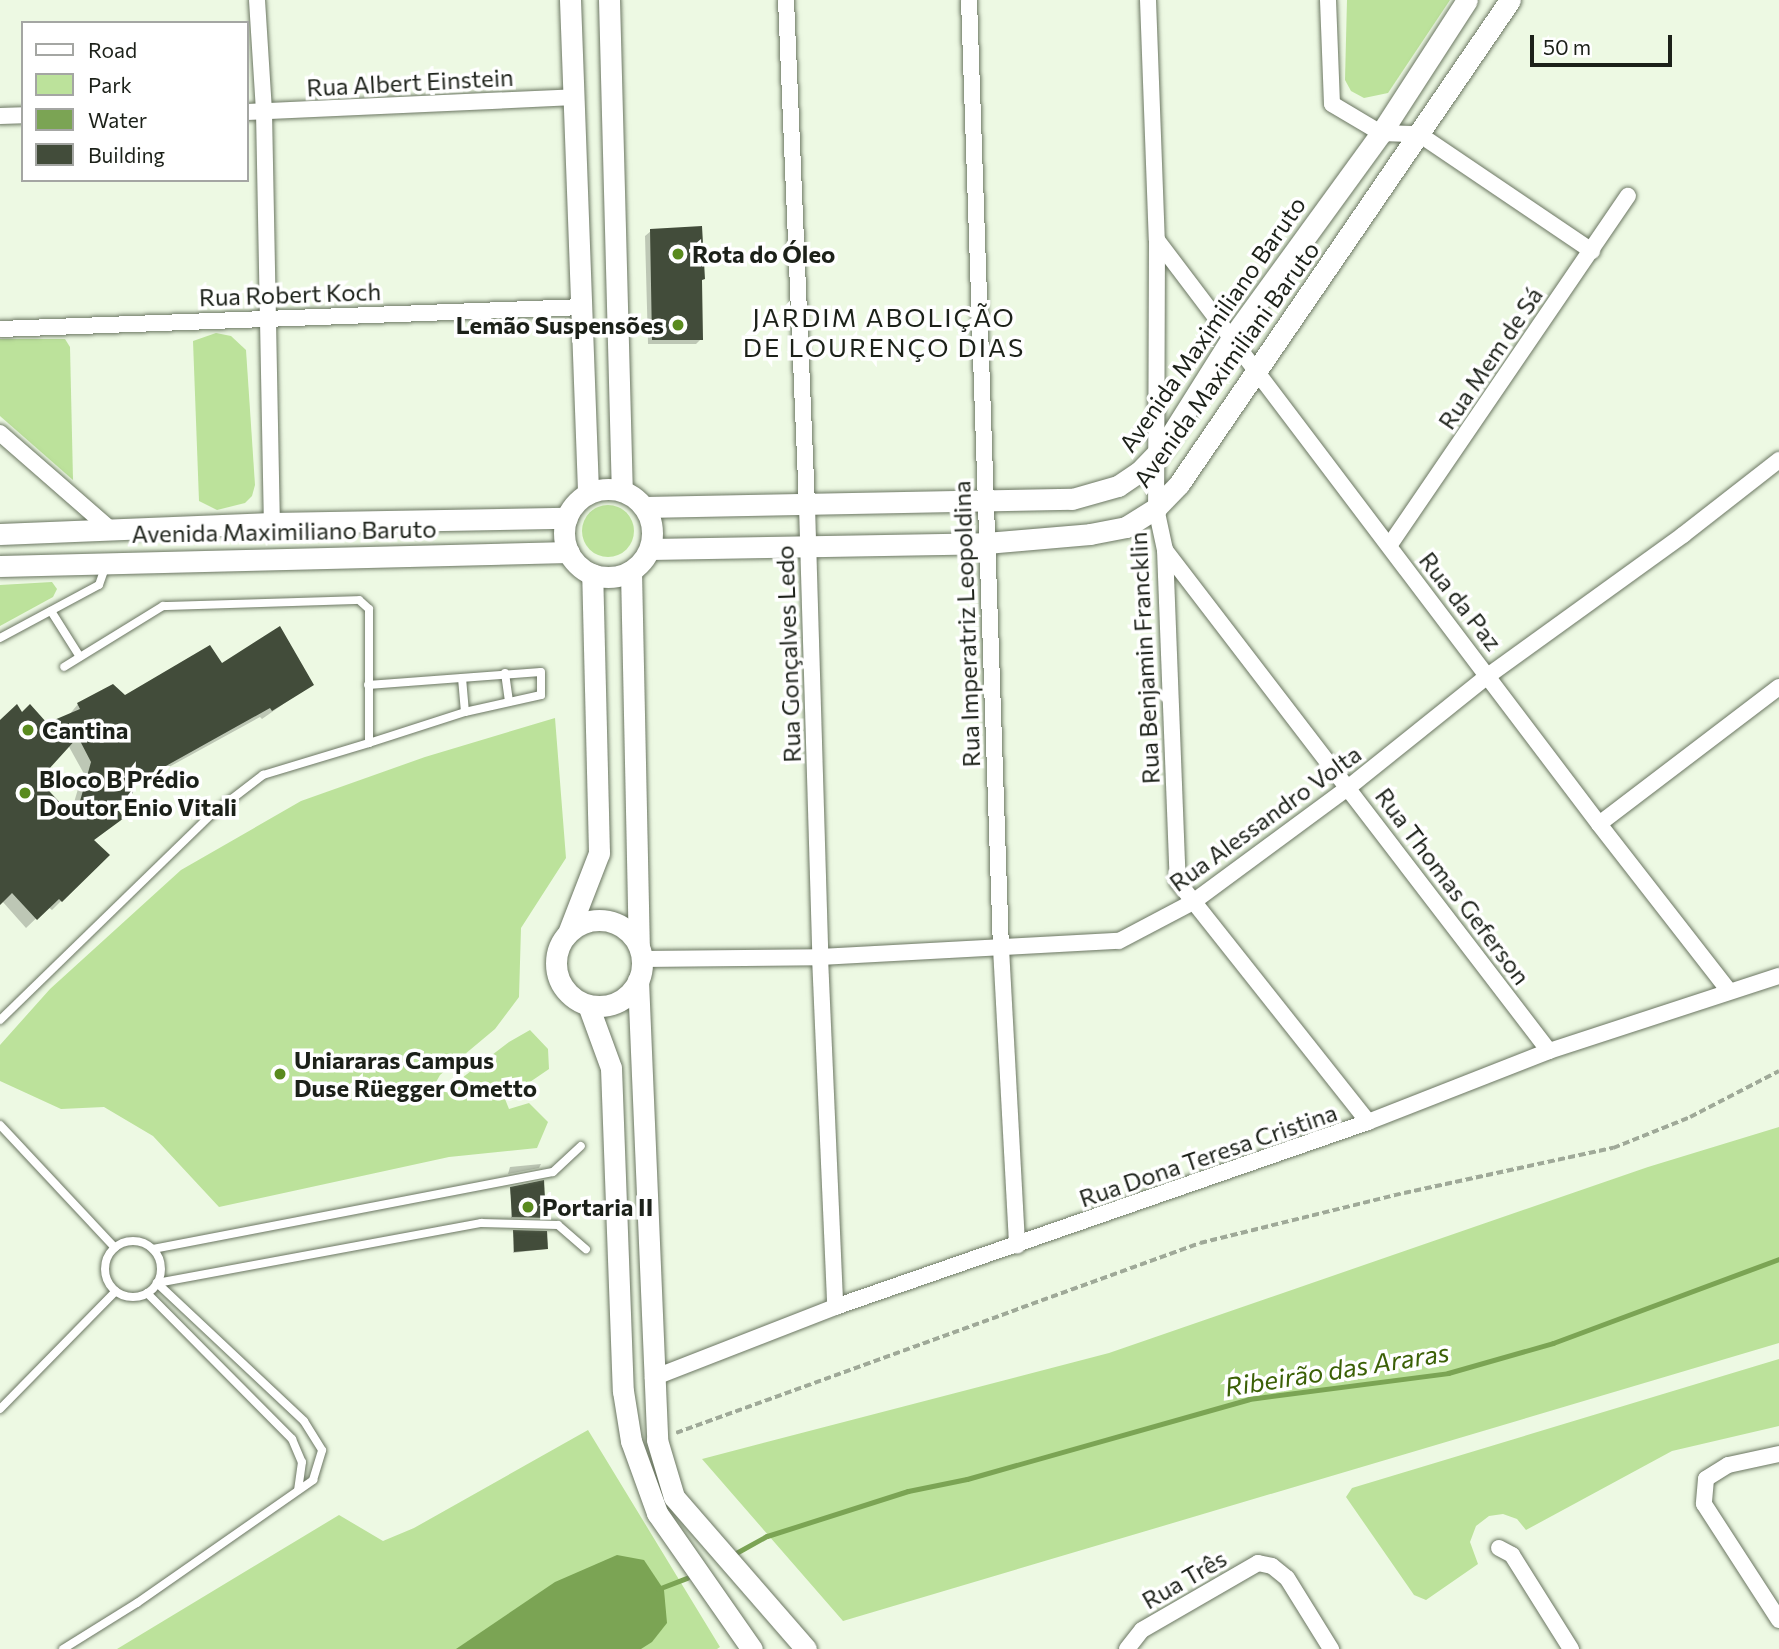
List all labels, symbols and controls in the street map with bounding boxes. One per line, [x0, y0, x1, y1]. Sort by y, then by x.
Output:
legend [21, 21, 248, 182]
scale bar [1534, 21, 1676, 65]
text: 50 m [1543, 34, 1591, 59]
text: Road [88, 37, 137, 62]
street label: Rua Albert Einstein [306, 62, 514, 102]
text: Park [88, 72, 132, 97]
text: Water [88, 107, 147, 132]
text: Building [88, 142, 165, 167]
street label: Avenida Maximiliano Baruto [1113, 191, 1311, 457]
street label: Avenida Maximiliani Baruto [1127, 235, 1325, 493]
place label: Rota do Óleo [692, 240, 835, 268]
marker: Rota do Óleo [670, 246, 686, 262]
street label: Rua Robert Koch [198, 276, 382, 312]
street label: Rua Mem de Sá [1432, 281, 1548, 435]
district label: JARDIM ABOLIÇÃO DE LOURENÇO DIAS [745, 301, 1023, 362]
place label: Lemão Suspensões [456, 311, 664, 339]
marker: Lemão Suspensões [670, 317, 686, 333]
street label: Rua Imperatriz Leopoldina [947, 480, 985, 768]
street label: Avenida Maximiliano Baruto [131, 514, 437, 548]
street label: Rua Benjamin Francklin [1123, 531, 1165, 785]
street label: Rua Gonçalves Ledo [770, 545, 806, 763]
street label: Rua da Paz [1414, 546, 1508, 656]
place label: Cantina [42, 716, 128, 744]
marker: Cantina [20, 722, 36, 738]
street label: Rua Alessandro Volta [1164, 739, 1366, 897]
place label: Bloco B Prédio Doutor Enio Vitali [39, 765, 237, 821]
street label: Rua Thomas Geferson [1370, 782, 1536, 990]
marker: Bloco B Prédio Doutor Enio Vitali [17, 785, 33, 801]
place label: Uniararas Campus Duse Rüegger Ometto [294, 1046, 537, 1102]
marker: Uniararas Campus Duse Rüegger Ometto [272, 1066, 288, 1082]
street label: Rua Dona Teresa Cristina [1075, 1097, 1341, 1213]
place label: Portaria II [542, 1193, 653, 1221]
marker: Portaria II [520, 1199, 536, 1215]
water label: Ribeirão das Araras [1223, 1336, 1451, 1402]
street label: Rua Três [1137, 1543, 1231, 1615]

